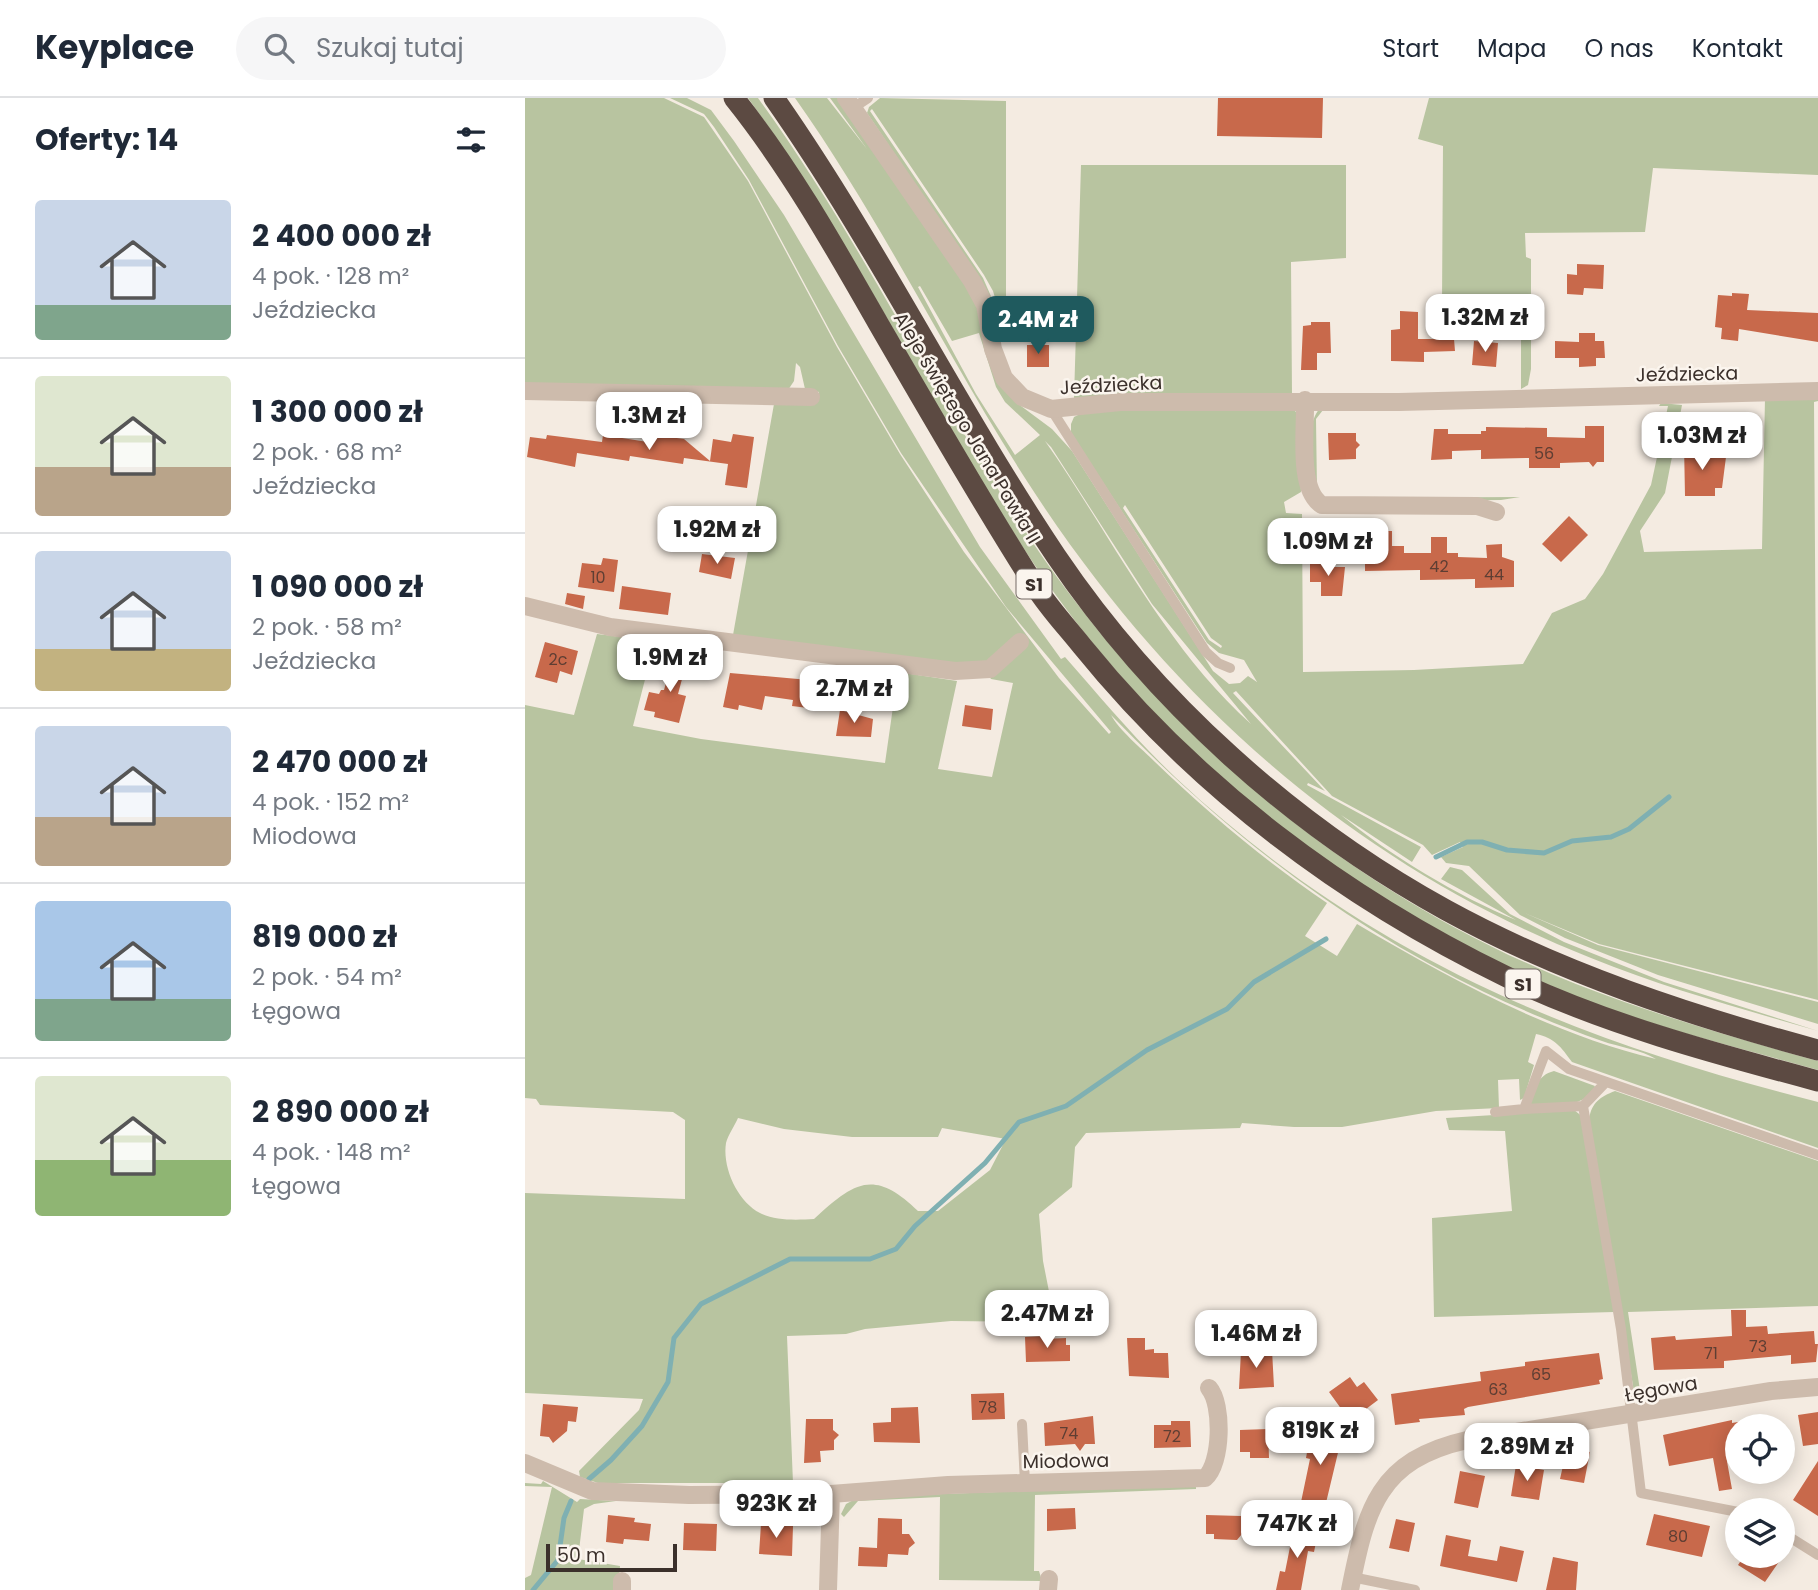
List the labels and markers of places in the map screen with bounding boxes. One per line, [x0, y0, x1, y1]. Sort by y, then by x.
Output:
pin: 1.32M zł [1413, 294, 1557, 354]
pin: 2.4M zł [973, 296, 1103, 356]
pin: 1.3M zł [584, 392, 714, 452]
pin: 1.03M zł [1630, 412, 1774, 472]
pin: 1.92M zł [645, 506, 789, 566]
pin: 1.09M zł [1256, 518, 1400, 578]
pin: 1.9M zł [605, 634, 735, 694]
pin: 2.7M zł [789, 666, 919, 725]
pin: 2.47M zł [975, 1290, 1119, 1350]
pin: 1.46M zł [1184, 1310, 1328, 1370]
pin: 819K zł [1255, 1408, 1385, 1467]
pin: 2.89M zł [1455, 1424, 1599, 1483]
pin: 923K zł [711, 1480, 841, 1540]
pin: 747K zł [1232, 1500, 1362, 1560]

